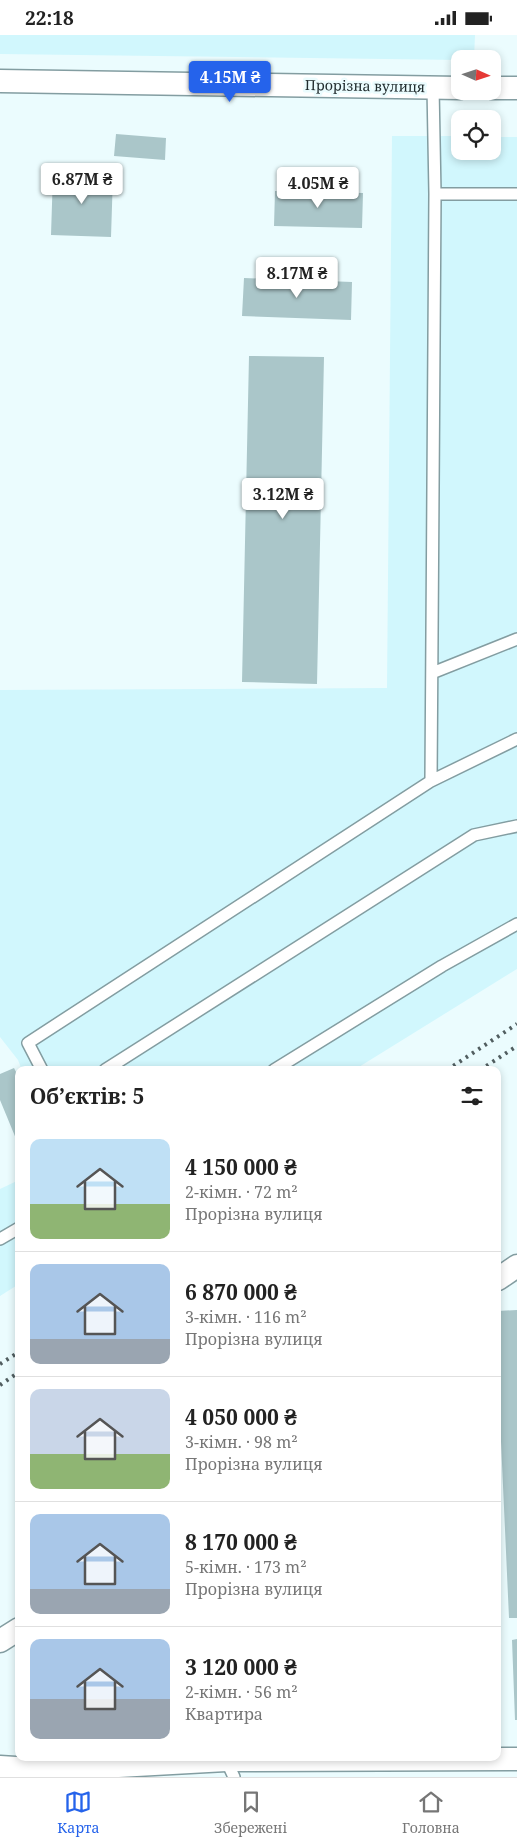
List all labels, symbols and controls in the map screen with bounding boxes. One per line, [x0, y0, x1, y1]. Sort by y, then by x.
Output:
text: 22:18 [25, 5, 74, 31]
north arrow [451, 50, 501, 100]
map controls [451, 50, 501, 160]
pin: 4.15M ₴ [184, 61, 276, 103]
text: 4.15M ₴ [200, 66, 260, 88]
street label: Прорізна вулиця [305, 75, 425, 96]
button: locate [451, 110, 501, 160]
pin: 6.87M ₴ [36, 163, 128, 205]
pin: 4.05M ₴ [272, 167, 364, 209]
text: 6.87M ₴ [52, 168, 112, 190]
text: 4.05M ₴ [288, 172, 348, 194]
pin: 8.17M ₴ [251, 257, 343, 299]
text: 8.17M ₴ [267, 262, 327, 284]
pin: 3.12M ₴ [237, 477, 329, 520]
text: 3.12M ₴ [253, 483, 313, 505]
text: Об’єктів: 5 [30, 1082, 144, 1110]
icon: filters [458, 1082, 486, 1110]
text: 4 150 000 ₴ [185, 1153, 297, 1181]
icon: home [70, 1159, 130, 1219]
text: 2-кімн. · 72 m² [185, 1181, 298, 1203]
text: Прорізна вулиця [185, 1203, 323, 1225]
text: 6 870 000 ₴ [185, 1278, 297, 1306]
icon: home [70, 1284, 130, 1344]
text: 3-кімн. · 116 m² [185, 1306, 307, 1328]
text: Прорізна вулиця [185, 1328, 323, 1350]
text: 4 050 000 ₴ [185, 1403, 297, 1431]
icon: home [70, 1409, 130, 1469]
text: 3-кімн. · 98 m² [185, 1431, 298, 1453]
text: Прорізна вулиця [185, 1453, 323, 1475]
text: 8 170 000 ₴ [185, 1528, 297, 1556]
icon: home [70, 1534, 130, 1594]
text: 5-кімн. · 173 m² [185, 1556, 307, 1578]
text: Прорізна вулиця [185, 1578, 323, 1600]
text: 3 120 000 ₴ [185, 1653, 297, 1681]
icon: home [70, 1659, 130, 1719]
text: 2-кімн. · 56 m² [185, 1681, 298, 1703]
text: Квартира [185, 1703, 263, 1725]
tab: Карта [57, 1788, 99, 1837]
tab: Збережені [214, 1788, 287, 1837]
tab: Головна [402, 1788, 460, 1837]

